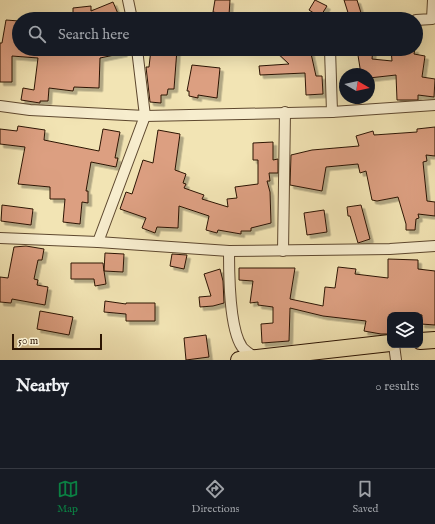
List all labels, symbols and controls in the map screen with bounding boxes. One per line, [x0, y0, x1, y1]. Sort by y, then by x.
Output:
search box [12, 12, 423, 56]
icon: search [26, 23, 48, 45]
text: Search here [58, 25, 129, 44]
north arrow [339, 68, 375, 104]
map controls [387, 312, 423, 348]
button: layers [387, 312, 423, 348]
scale bar [12, 332, 102, 351]
text: 50 m [18, 334, 38, 348]
text: Nearby [16, 376, 69, 397]
text: 0 results [375, 378, 419, 395]
tab: Map [57, 478, 79, 516]
tab: Directions [192, 478, 239, 516]
tab: Saved [352, 478, 378, 516]

